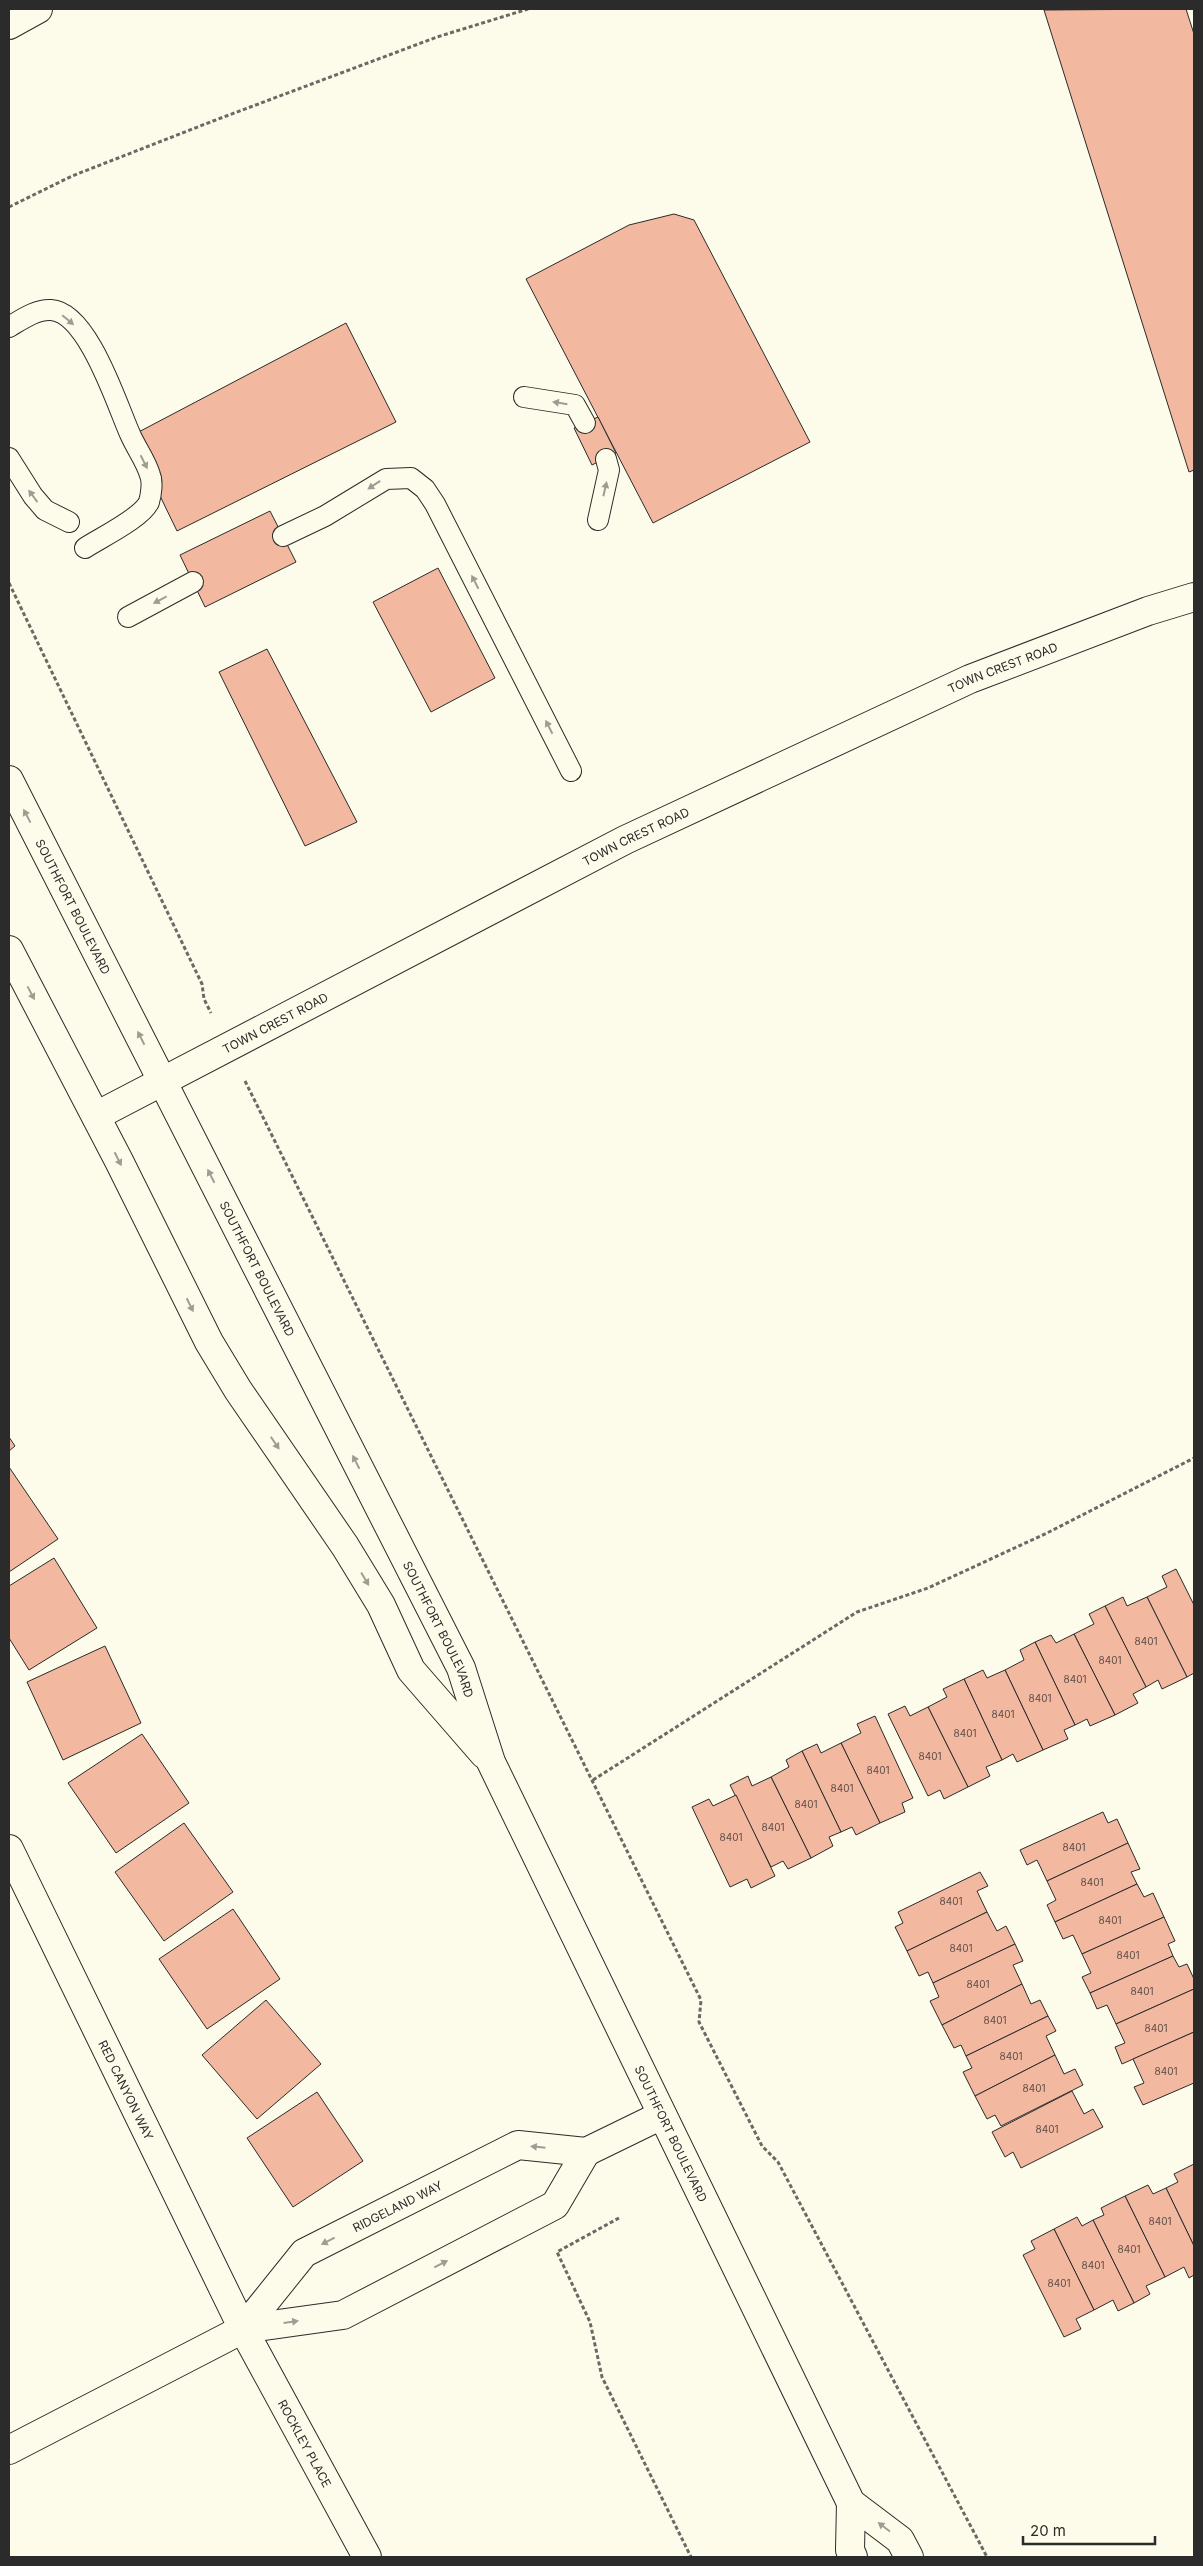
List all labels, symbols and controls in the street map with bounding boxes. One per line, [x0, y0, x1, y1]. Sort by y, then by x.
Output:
one-way arrow [62, 314, 75, 325]
one-way arrow [551, 398, 567, 406]
one-way arrow [140, 455, 148, 469]
one-way arrow [368, 480, 381, 490]
one-way arrow [601, 482, 609, 497]
one-way arrow [28, 489, 38, 503]
one-way arrow [471, 575, 479, 590]
one-way arrow [154, 595, 167, 604]
street label: TOWN CREST ROAD [945, 639, 1060, 696]
one-way arrow [545, 720, 553, 734]
street label: TOWN CREST ROAD [580, 804, 691, 868]
one-way arrow [23, 809, 32, 822]
street label: SOUTHFORT BOULEVARD [33, 836, 114, 977]
one-way arrow [27, 986, 35, 1000]
street label: TOWN CREST ROAD [220, 989, 330, 1056]
one-way arrow [137, 1031, 145, 1046]
one-way arrow [114, 1152, 122, 1167]
one-way arrow [207, 1169, 215, 1184]
street label: SOUTHFORT BOULEVARD [217, 1198, 298, 1339]
one-way arrow [186, 1298, 194, 1312]
one-way arrow [270, 1437, 280, 1450]
one-way arrow [352, 1455, 360, 1469]
street label: SOUTHFORT BOULEVARD [400, 1558, 477, 1699]
one-way arrow [360, 1572, 369, 1585]
house number: 8401 [1134, 1635, 1158, 1647]
house number: 8401 [1098, 1654, 1122, 1666]
house number: 8401 [1063, 1673, 1087, 1685]
house number: 8401 [1028, 1692, 1052, 1704]
house number: 8401 [991, 1708, 1015, 1720]
house number: 8401 [953, 1727, 977, 1739]
house number: 8401 [918, 1750, 942, 1762]
house number: 8401 [866, 1764, 890, 1776]
house number: 8401 [830, 1782, 854, 1794]
house number: 8401 [794, 1798, 818, 1810]
house number: 8401 [761, 1821, 785, 1833]
house number: 8401 [719, 1831, 743, 1843]
house number: 8401 [1062, 1841, 1086, 1853]
house number: 8401 [1080, 1876, 1104, 1888]
house number: 8401 [939, 1895, 963, 1907]
house number: 8401 [1098, 1914, 1122, 1926]
house number: 8401 [949, 1942, 973, 1954]
house number: 8401 [1116, 1949, 1140, 1961]
house number: 8401 [966, 1978, 990, 1990]
house number: 8401 [1130, 1985, 1154, 1997]
house number: 8401 [983, 2014, 1007, 2026]
house number: 8401 [1144, 2022, 1168, 2034]
street label: RED CANYON WAY [96, 2038, 157, 2142]
house number: 8401 [999, 2050, 1023, 2062]
street label: SOUTHFORT BOULEVARD [632, 2063, 711, 2204]
house number: 8401 [1154, 2065, 1178, 2077]
house number: 8401 [1022, 2082, 1046, 2094]
house number: 8401 [1035, 2123, 1059, 2135]
one-way arrow [529, 2143, 545, 2151]
street label: RIDGELAND WAY [350, 2177, 445, 2235]
house number: 8401 [1148, 2215, 1172, 2227]
one-way arrow [321, 2237, 335, 2245]
house number: 8401 [1117, 2243, 1141, 2255]
house number: 8401 [1081, 2259, 1105, 2271]
one-way arrow [434, 2260, 448, 2268]
house number: 8401 [1047, 2277, 1071, 2289]
one-way arrow [284, 2318, 300, 2326]
street label: ROCKLEY PLACE [275, 2397, 335, 2490]
scale bar [1023, 2514, 1156, 2546]
text: 20 m [1030, 2521, 1066, 2540]
one-way arrow [877, 2522, 891, 2532]

